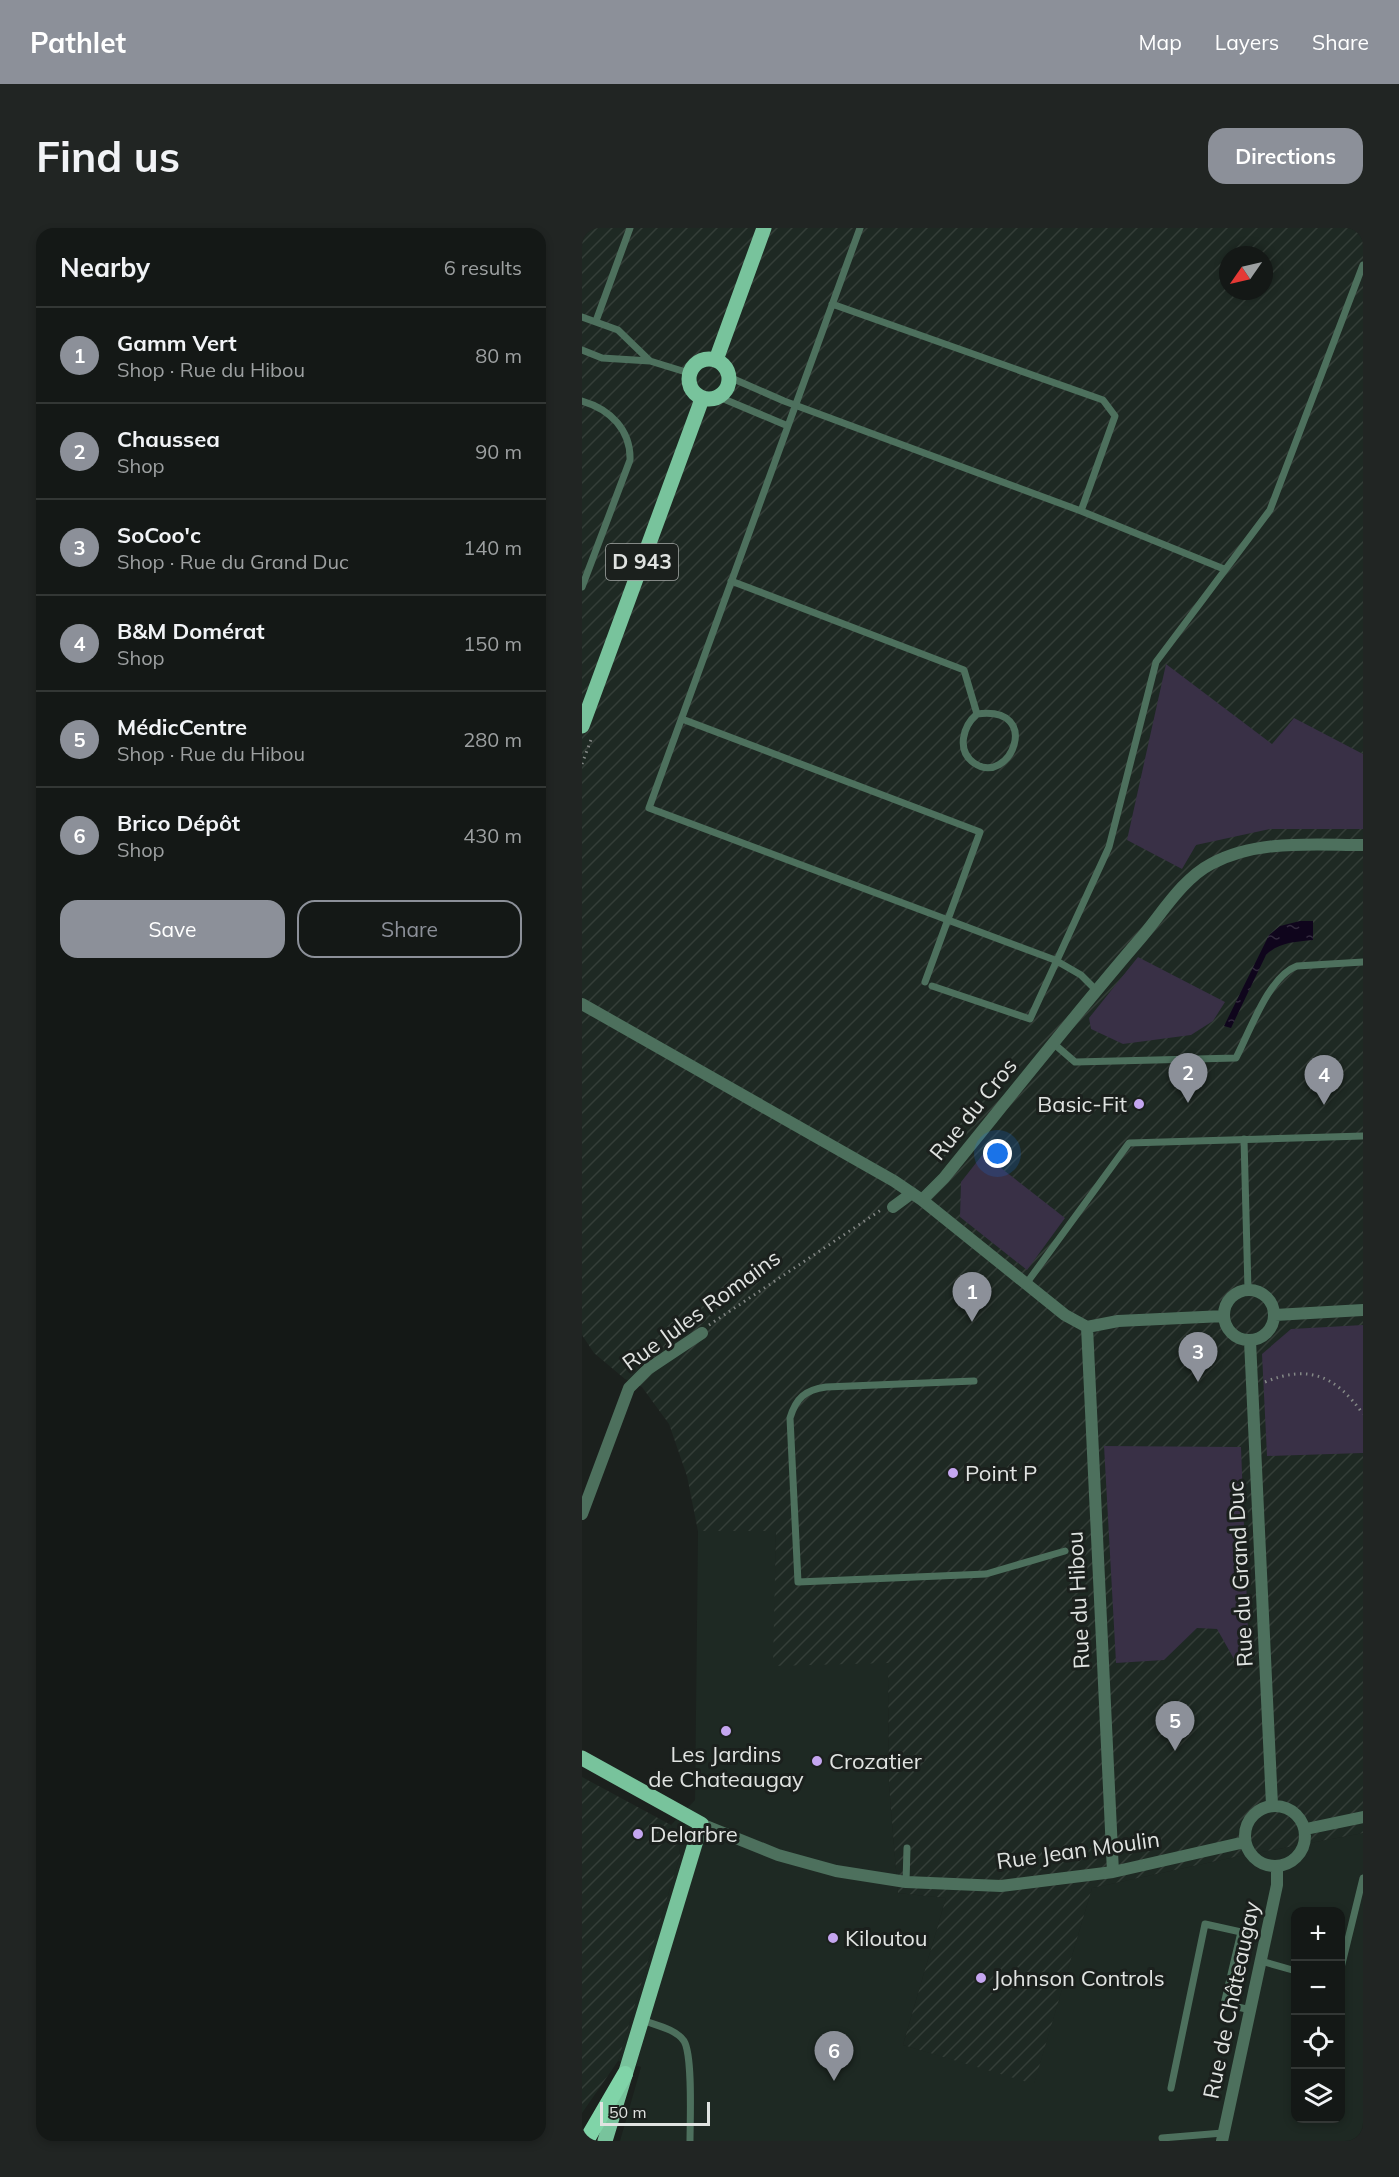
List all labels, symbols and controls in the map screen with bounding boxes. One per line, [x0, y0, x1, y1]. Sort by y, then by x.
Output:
text: Pathlet [30, 25, 126, 60]
text: Map [1139, 29, 1182, 55]
text: Layers [1215, 29, 1279, 55]
text: Share [1312, 29, 1369, 55]
button: Directions [1208, 128, 1363, 184]
text: Find us [36, 130, 180, 183]
north arrow [1219, 246, 1273, 300]
text: Nearby [60, 251, 150, 284]
text: 6 results [444, 255, 522, 280]
text: Gamm Vert [117, 329, 237, 357]
text: 1 [74, 343, 86, 368]
text: 80 m [475, 343, 522, 368]
text: Shop · Rue du Hibou [117, 357, 305, 382]
text: Chaussea [117, 425, 220, 453]
text: 2 [74, 439, 86, 464]
text: 90 m [475, 439, 522, 464]
text: Shop [117, 453, 165, 478]
text: SoCoo'c [117, 521, 201, 549]
text: 3 [74, 535, 86, 560]
text: 140 m [463, 535, 522, 560]
road number: D 943 [606, 544, 678, 580]
text: Shop · Rue du Grand Duc [117, 549, 349, 574]
text: B&M Domérat [117, 617, 265, 645]
text: 4 [74, 631, 86, 656]
text: 150 m [463, 631, 522, 656]
text: Shop [117, 645, 165, 670]
text: MédicCentre [117, 713, 247, 741]
text: 5 [74, 727, 86, 752]
text: 280 m [463, 727, 522, 752]
text: Shop · Rue du Hibou [117, 741, 305, 766]
text: Brico Dépôt [117, 809, 240, 837]
text: 6 [74, 823, 86, 848]
text: 430 m [463, 823, 522, 848]
text: Shop [117, 837, 165, 862]
button: Save [60, 900, 285, 958]
button: Share [297, 900, 522, 958]
street label: Rue du Cros [923, 1052, 1023, 1166]
pin: 2 [1168, 1054, 1208, 1103]
pin: 4 [1304, 1056, 1344, 1105]
place label: Basic-Fit [1037, 1090, 1127, 1118]
marker: Basic-Fit [1132, 1097, 1146, 1111]
your location [983, 1139, 1012, 1168]
street label: Rue Jules Romains [617, 1243, 785, 1377]
pin: 1 [952, 1272, 992, 1322]
pin: 3 [1178, 1332, 1218, 1382]
place label: Point P [965, 1459, 1037, 1487]
marker: Point P [946, 1466, 960, 1480]
street label: Rue du Grand Duc [1221, 1480, 1259, 1668]
street label: Rue du Hibou [1060, 1530, 1096, 1670]
pin: 5 [1156, 1702, 1194, 1751]
marker: Les Jardins de Chateaugay [719, 1724, 733, 1738]
place label: Les Jardins de Chateaugay [648, 1740, 804, 1793]
place label: Crozatier [829, 1747, 922, 1775]
marker: Crozatier [810, 1754, 824, 1768]
place label: Delarbre [650, 1820, 738, 1848]
street label: Rue Jean Moulin [995, 1825, 1161, 1875]
marker: Delarbre [631, 1827, 645, 1841]
street label: Rue de Châteaugay [1196, 1898, 1266, 2101]
map controls [1291, 1907, 1345, 2123]
button: + [1291, 1907, 1345, 1961]
place label: Kiloutou [845, 1924, 928, 1952]
marker: Kiloutou [826, 1931, 840, 1945]
button: − [1291, 1961, 1345, 2015]
place label: Johnson Controls [993, 1964, 1165, 1992]
marker: Johnson Controls [974, 1971, 988, 1985]
button: locate [1291, 2015, 1345, 2069]
pin: 6 [814, 2032, 854, 2081]
button: layers [1291, 2069, 1345, 2123]
scale bar [600, 2099, 710, 2126]
text: 50 m [609, 2102, 646, 2122]

